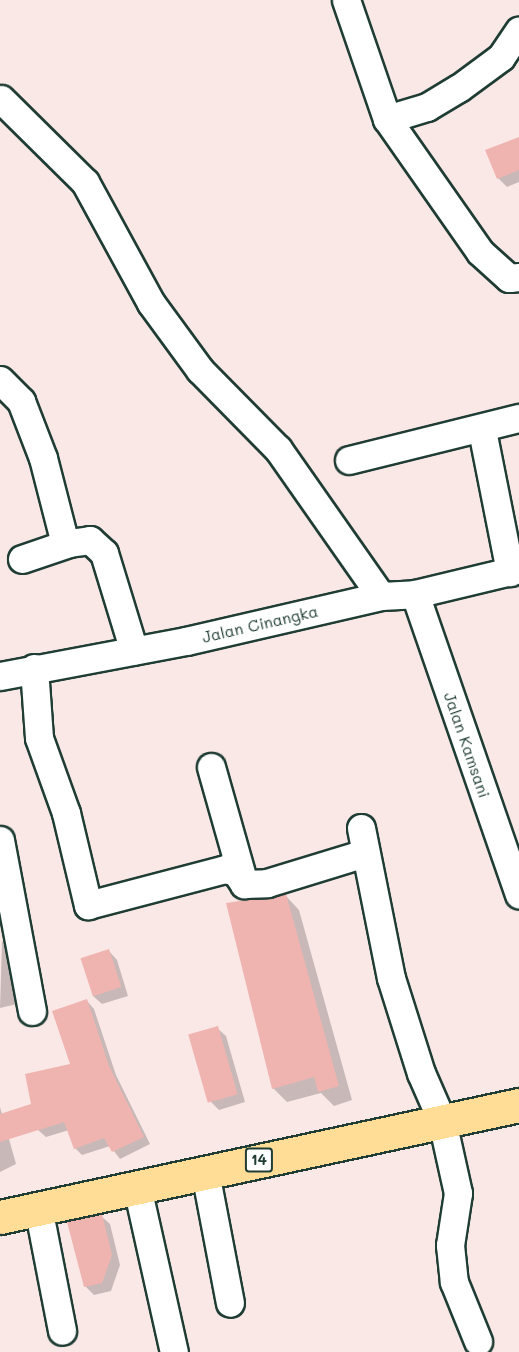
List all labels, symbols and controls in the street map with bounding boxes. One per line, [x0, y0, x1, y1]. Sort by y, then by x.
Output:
street label: Jalan Cinangka [200, 601, 320, 647]
street label: Jalan Kamsani [440, 690, 494, 800]
road number: 14 [244, 1148, 274, 1172]

